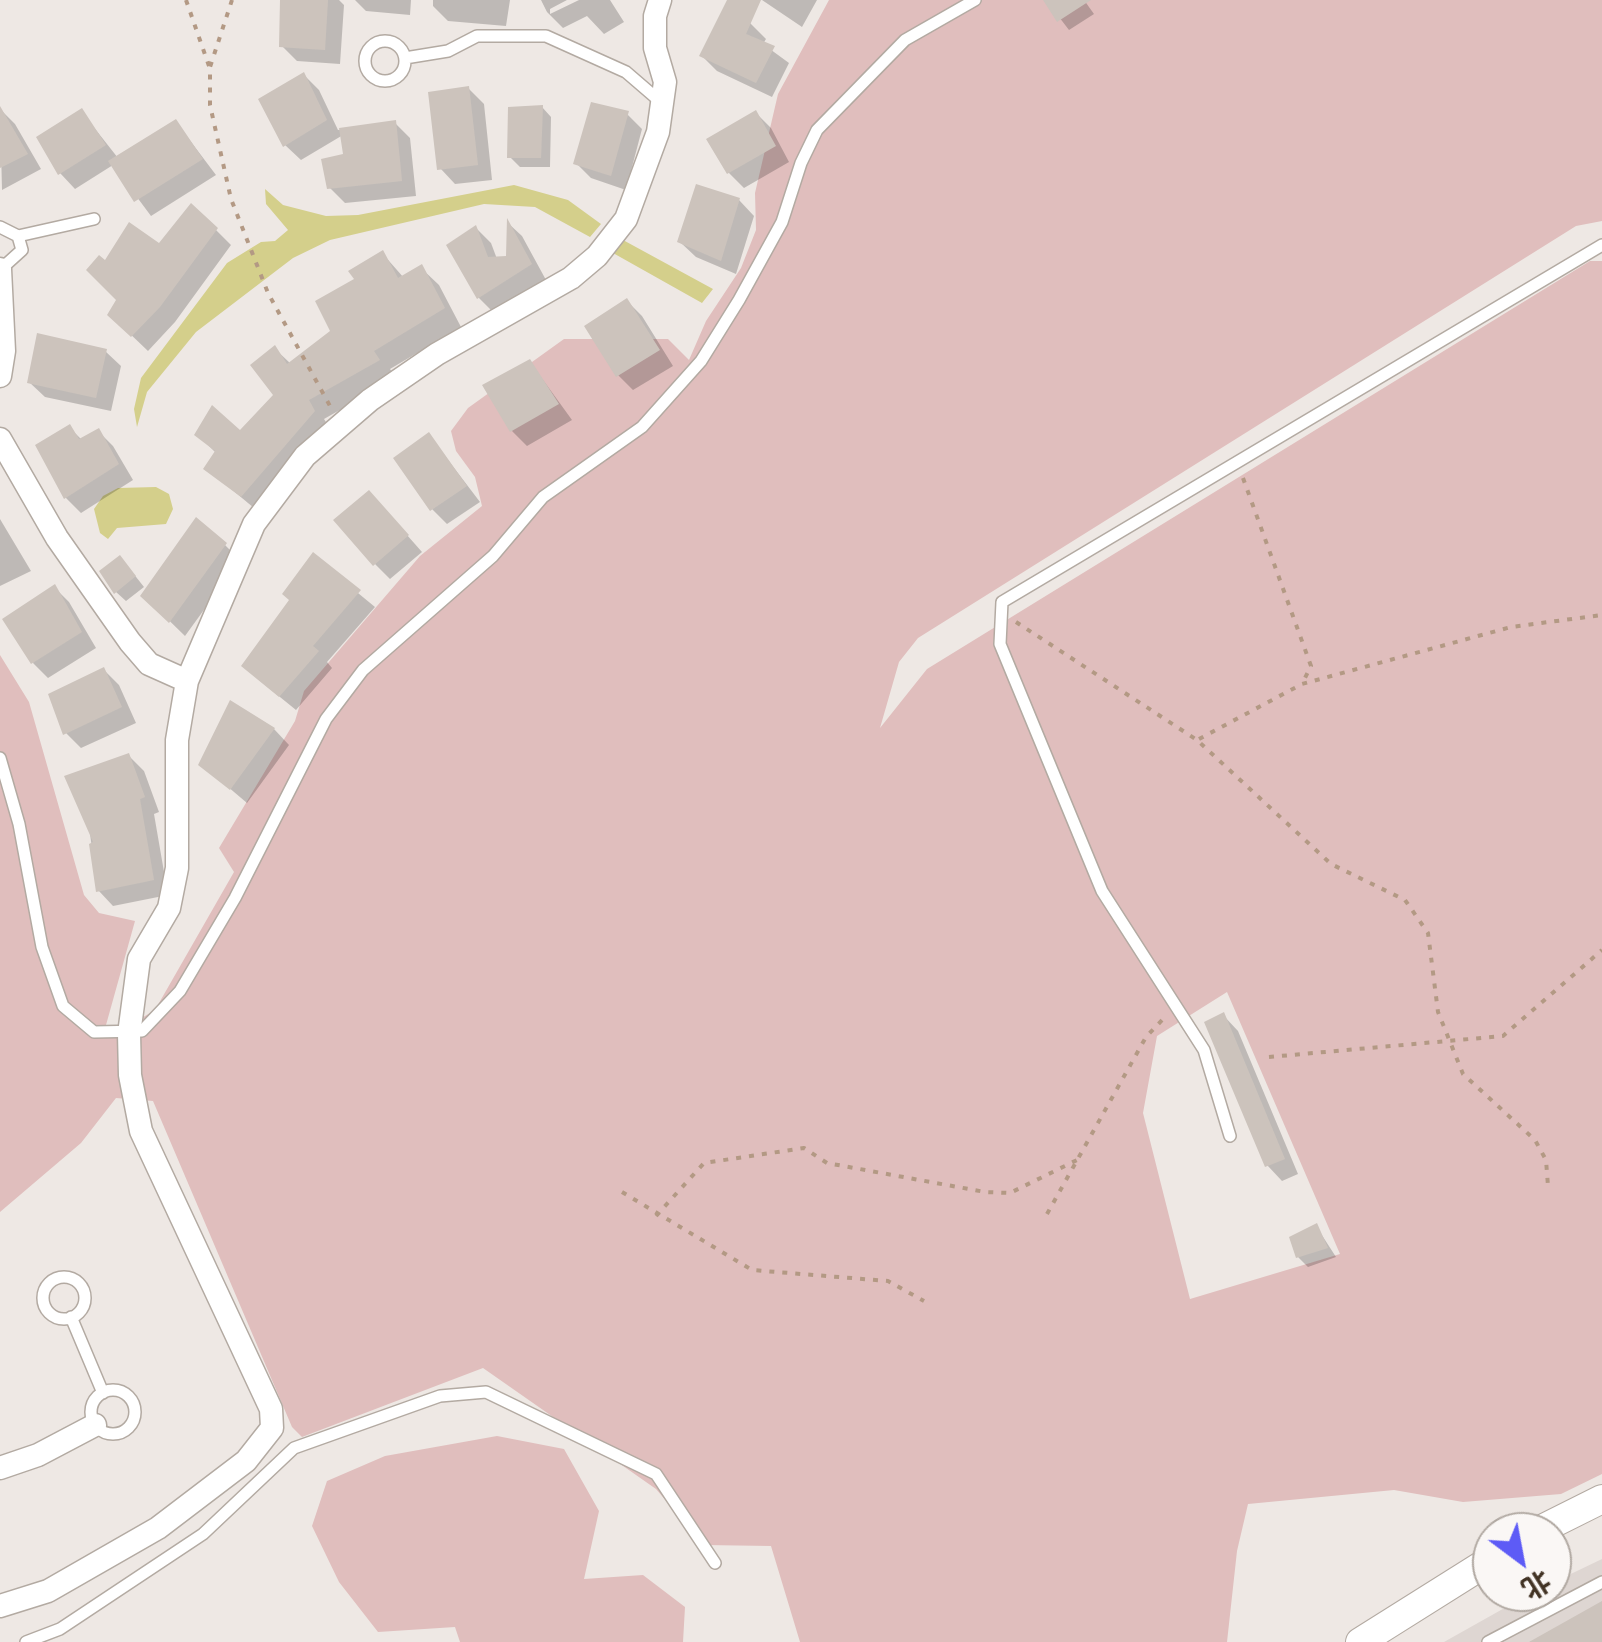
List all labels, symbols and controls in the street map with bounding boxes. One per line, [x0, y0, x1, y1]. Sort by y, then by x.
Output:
north arrow [1472, 1512, 1572, 1612]
text: 北 [1516, 1564, 1558, 1608]

